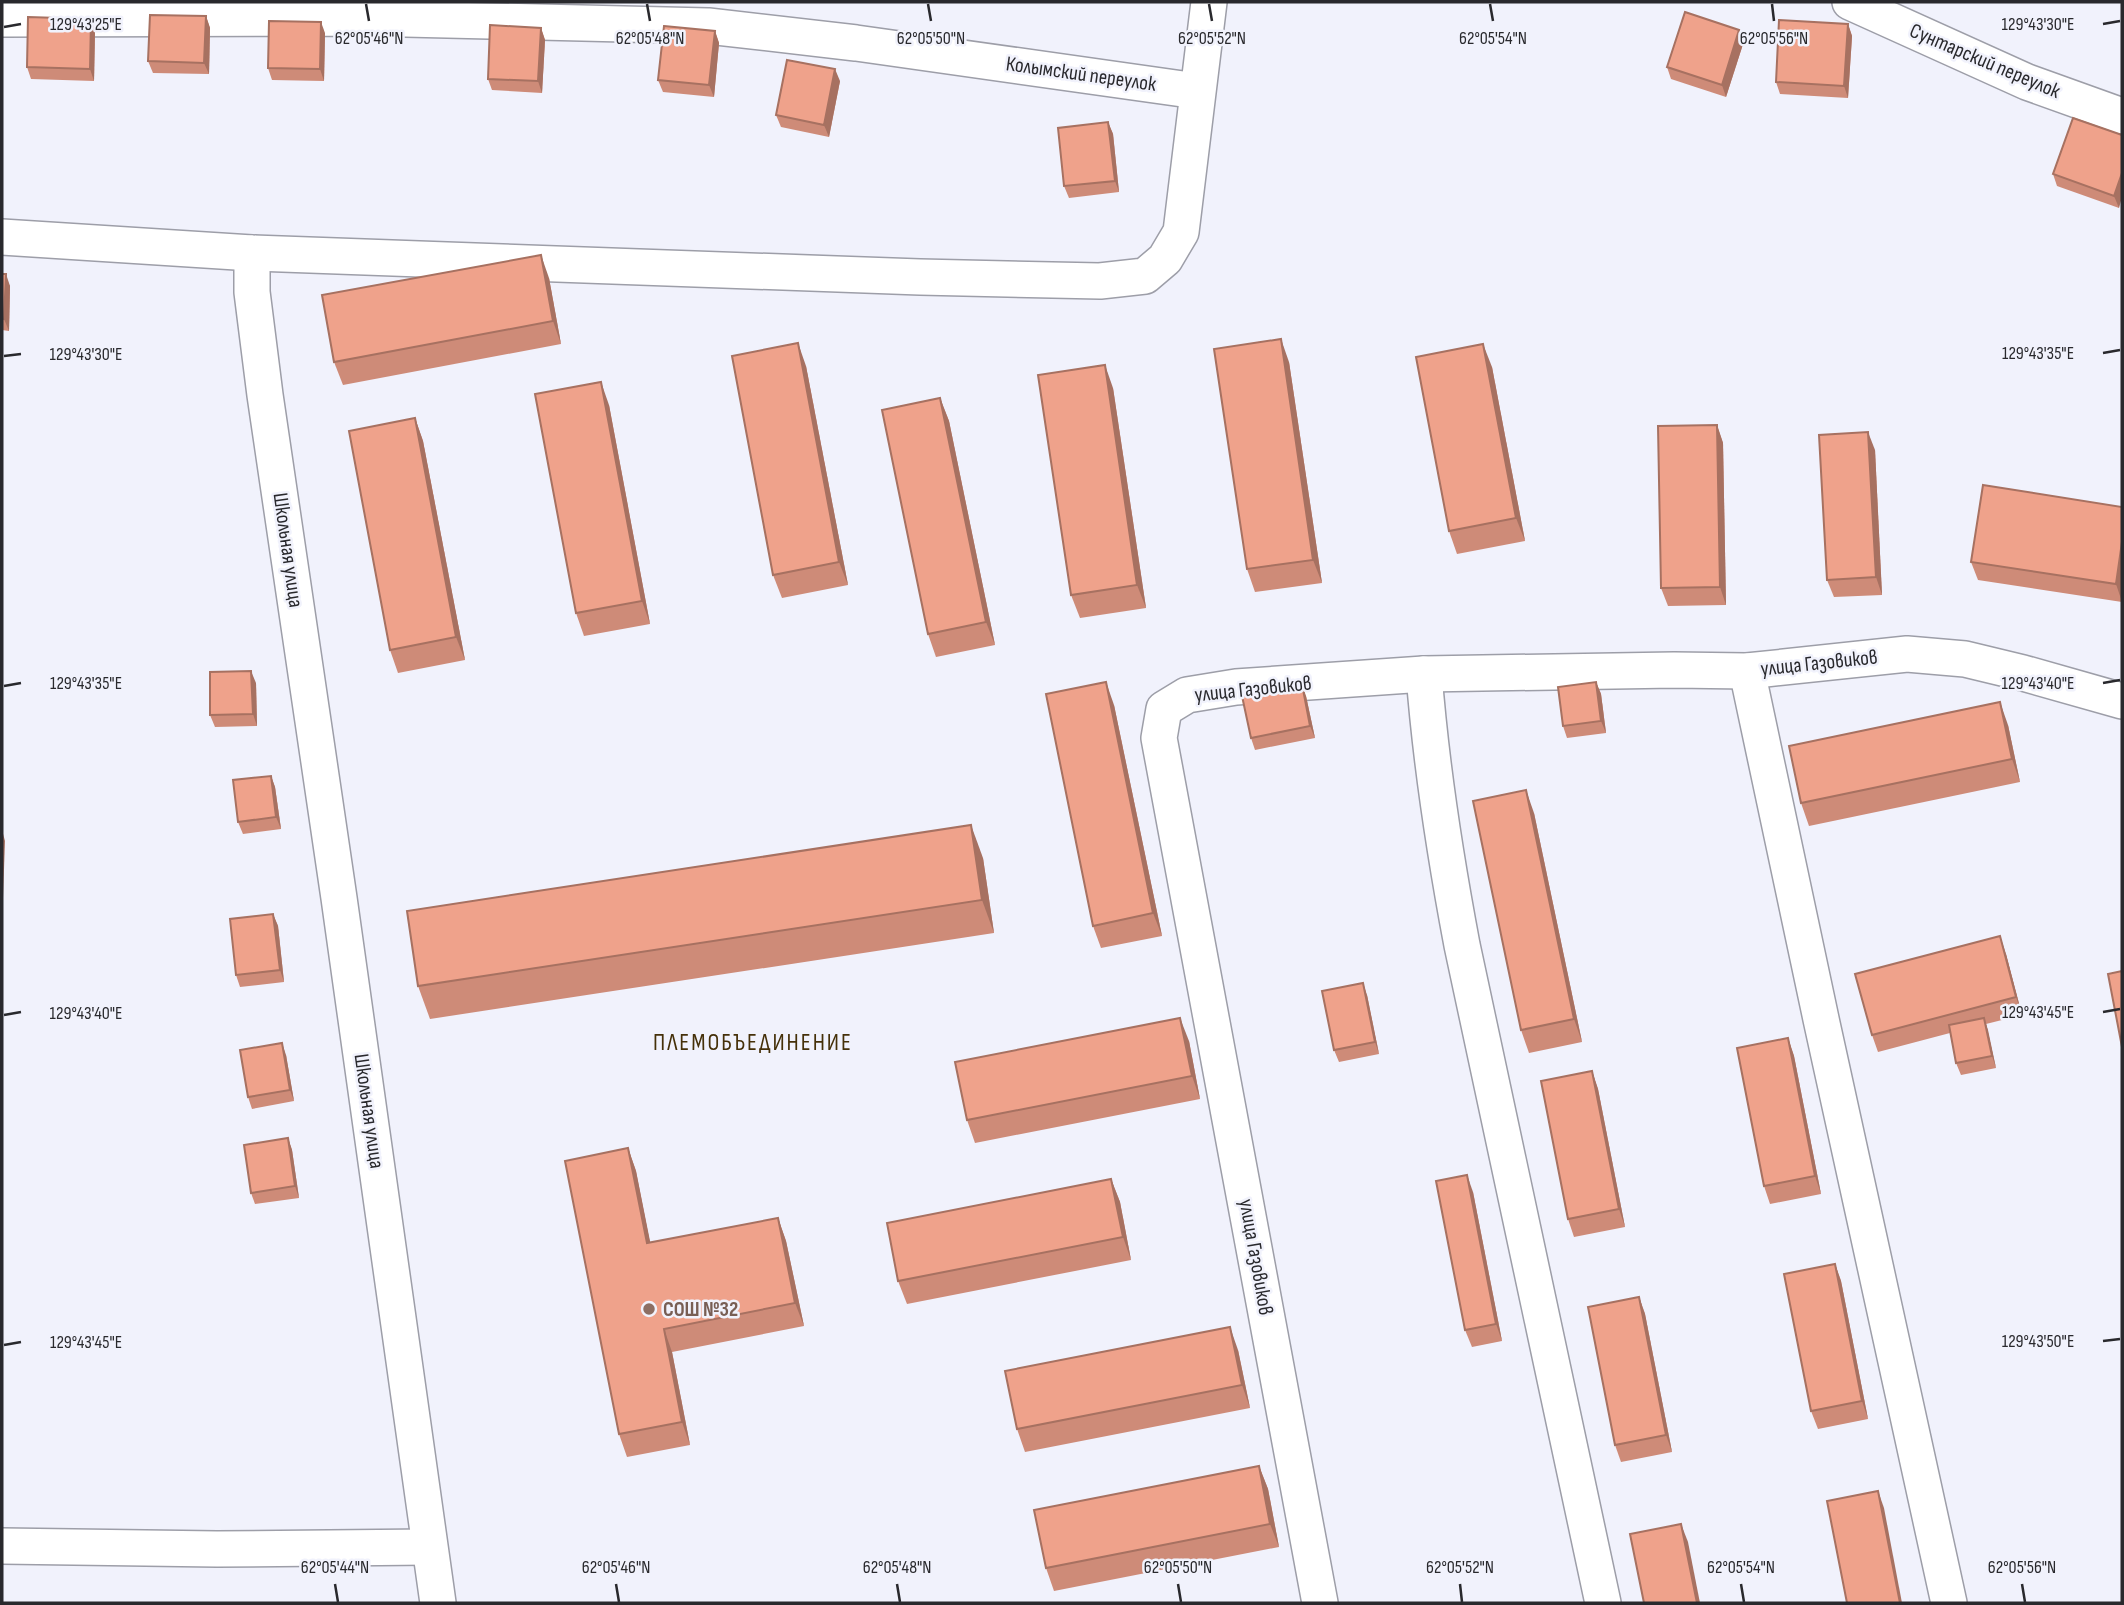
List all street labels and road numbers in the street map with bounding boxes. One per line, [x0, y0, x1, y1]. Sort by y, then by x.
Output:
street label: Сунтарский переулок [1906, 18, 2064, 104]
street label: Колымский переулок [1004, 51, 1158, 97]
street label: Школьная улица [268, 491, 308, 609]
street label: улица Газовиков [1759, 644, 1879, 682]
street label: улица Газовиков [1193, 670, 1313, 708]
street label: Школьная улица [349, 1052, 389, 1170]
street label: улица Газовиков [1233, 1197, 1279, 1317]

